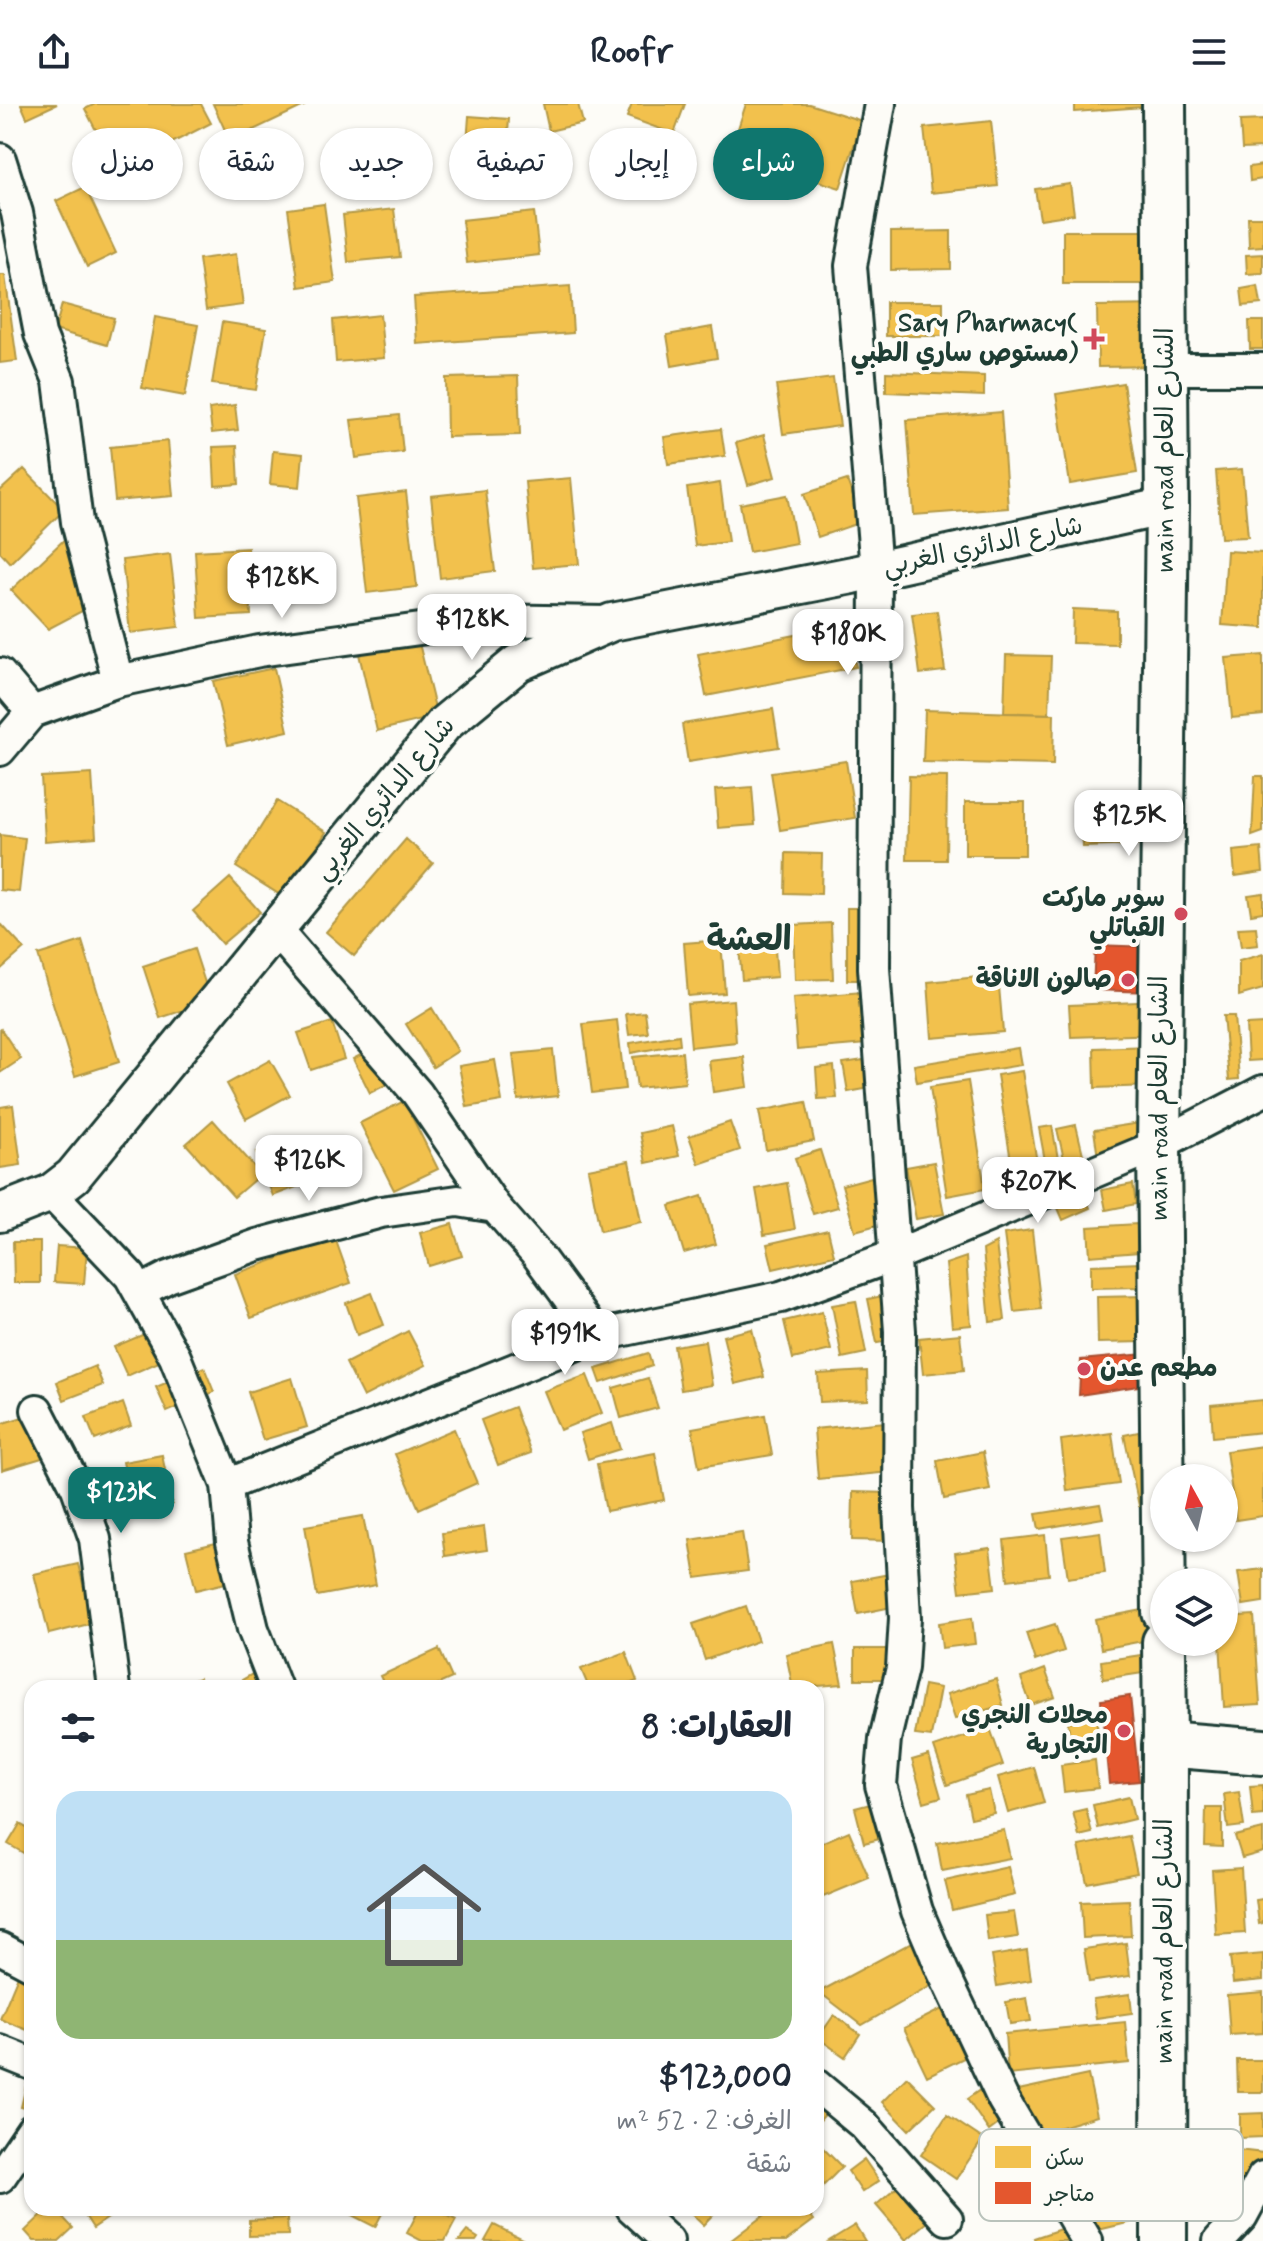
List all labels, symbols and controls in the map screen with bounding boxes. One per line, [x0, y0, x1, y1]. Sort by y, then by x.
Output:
text: Roofr [590, 29, 673, 76]
icon: share [32, 30, 76, 74]
icon: menu [1187, 30, 1231, 74]
chip: منزل [72, 128, 183, 200]
chip: شقة [199, 128, 304, 200]
chip: جديد [320, 128, 433, 200]
chip: تصفية [449, 128, 573, 200]
chip: إيجار [589, 128, 697, 200]
chip: شراء [713, 128, 824, 200]
place label: Sary Pharmacy( مستوص ساري الطبي) [851, 307, 1079, 376]
street label: main road الشارع العام [1149, 327, 1184, 573]
marker: Sary Pharmacy( مستوص ساري الطبي) [1085, 330, 1103, 348]
street label: شارع الدائري الغربي [880, 509, 1087, 589]
pin: $128K [226, 552, 338, 620]
text: $128K [245, 561, 319, 595]
pin: $128K [416, 594, 528, 662]
text: $128K [435, 603, 509, 637]
pin: $180K [792, 609, 904, 677]
text: $180K [810, 618, 886, 652]
street label: شارع الدائري الغربي [307, 710, 467, 890]
pin: $125K [1073, 790, 1185, 858]
text: $125K [1092, 799, 1166, 833]
place label: سوبر ماركت القباتلي [1042, 882, 1165, 951]
marker: سوبر ماركت القباتلي [1172, 905, 1190, 923]
district label: العشة [706, 918, 792, 963]
place label: صالون الاناقة [976, 963, 1112, 997]
marker: صالون الاناقة [1119, 971, 1137, 989]
street label: main road الشارع العام [1143, 975, 1178, 1221]
pin: $126K [253, 1135, 365, 1203]
text: $126K [273, 1144, 345, 1178]
pin: $207K [982, 1157, 1094, 1225]
text: $207K [1000, 1166, 1076, 1200]
pin: $191K [509, 1309, 621, 1377]
text: $191K [530, 1318, 600, 1352]
place label: مطعم عدن [1100, 1352, 1218, 1387]
marker: مطعم عدن [1075, 1360, 1093, 1378]
north arrow [1150, 1464, 1238, 1552]
map controls [1150, 1464, 1238, 1656]
pin: $123K [65, 1467, 177, 1535]
text: $123K [86, 1476, 156, 1510]
button: layers [1150, 1568, 1238, 1656]
place label: محلات النجري التجارية [961, 1699, 1108, 1763]
text: العقارات: 8 [641, 1705, 792, 1750]
icon: filters [56, 1706, 100, 1750]
marker: محلات النجري التجارية [1115, 1722, 1133, 1740]
street label: main road الشارع العام [1148, 1818, 1183, 2064]
icon: home [352, 1843, 496, 1987]
text: $123,000 [659, 2055, 792, 2100]
text: الغرف: 2 · 52 m² [617, 2105, 792, 2139]
legend [979, 2129, 1243, 2221]
text: سكن [1045, 2145, 1085, 2173]
text: شقة [747, 2148, 792, 2182]
text: متاجر [1043, 2181, 1095, 2209]

